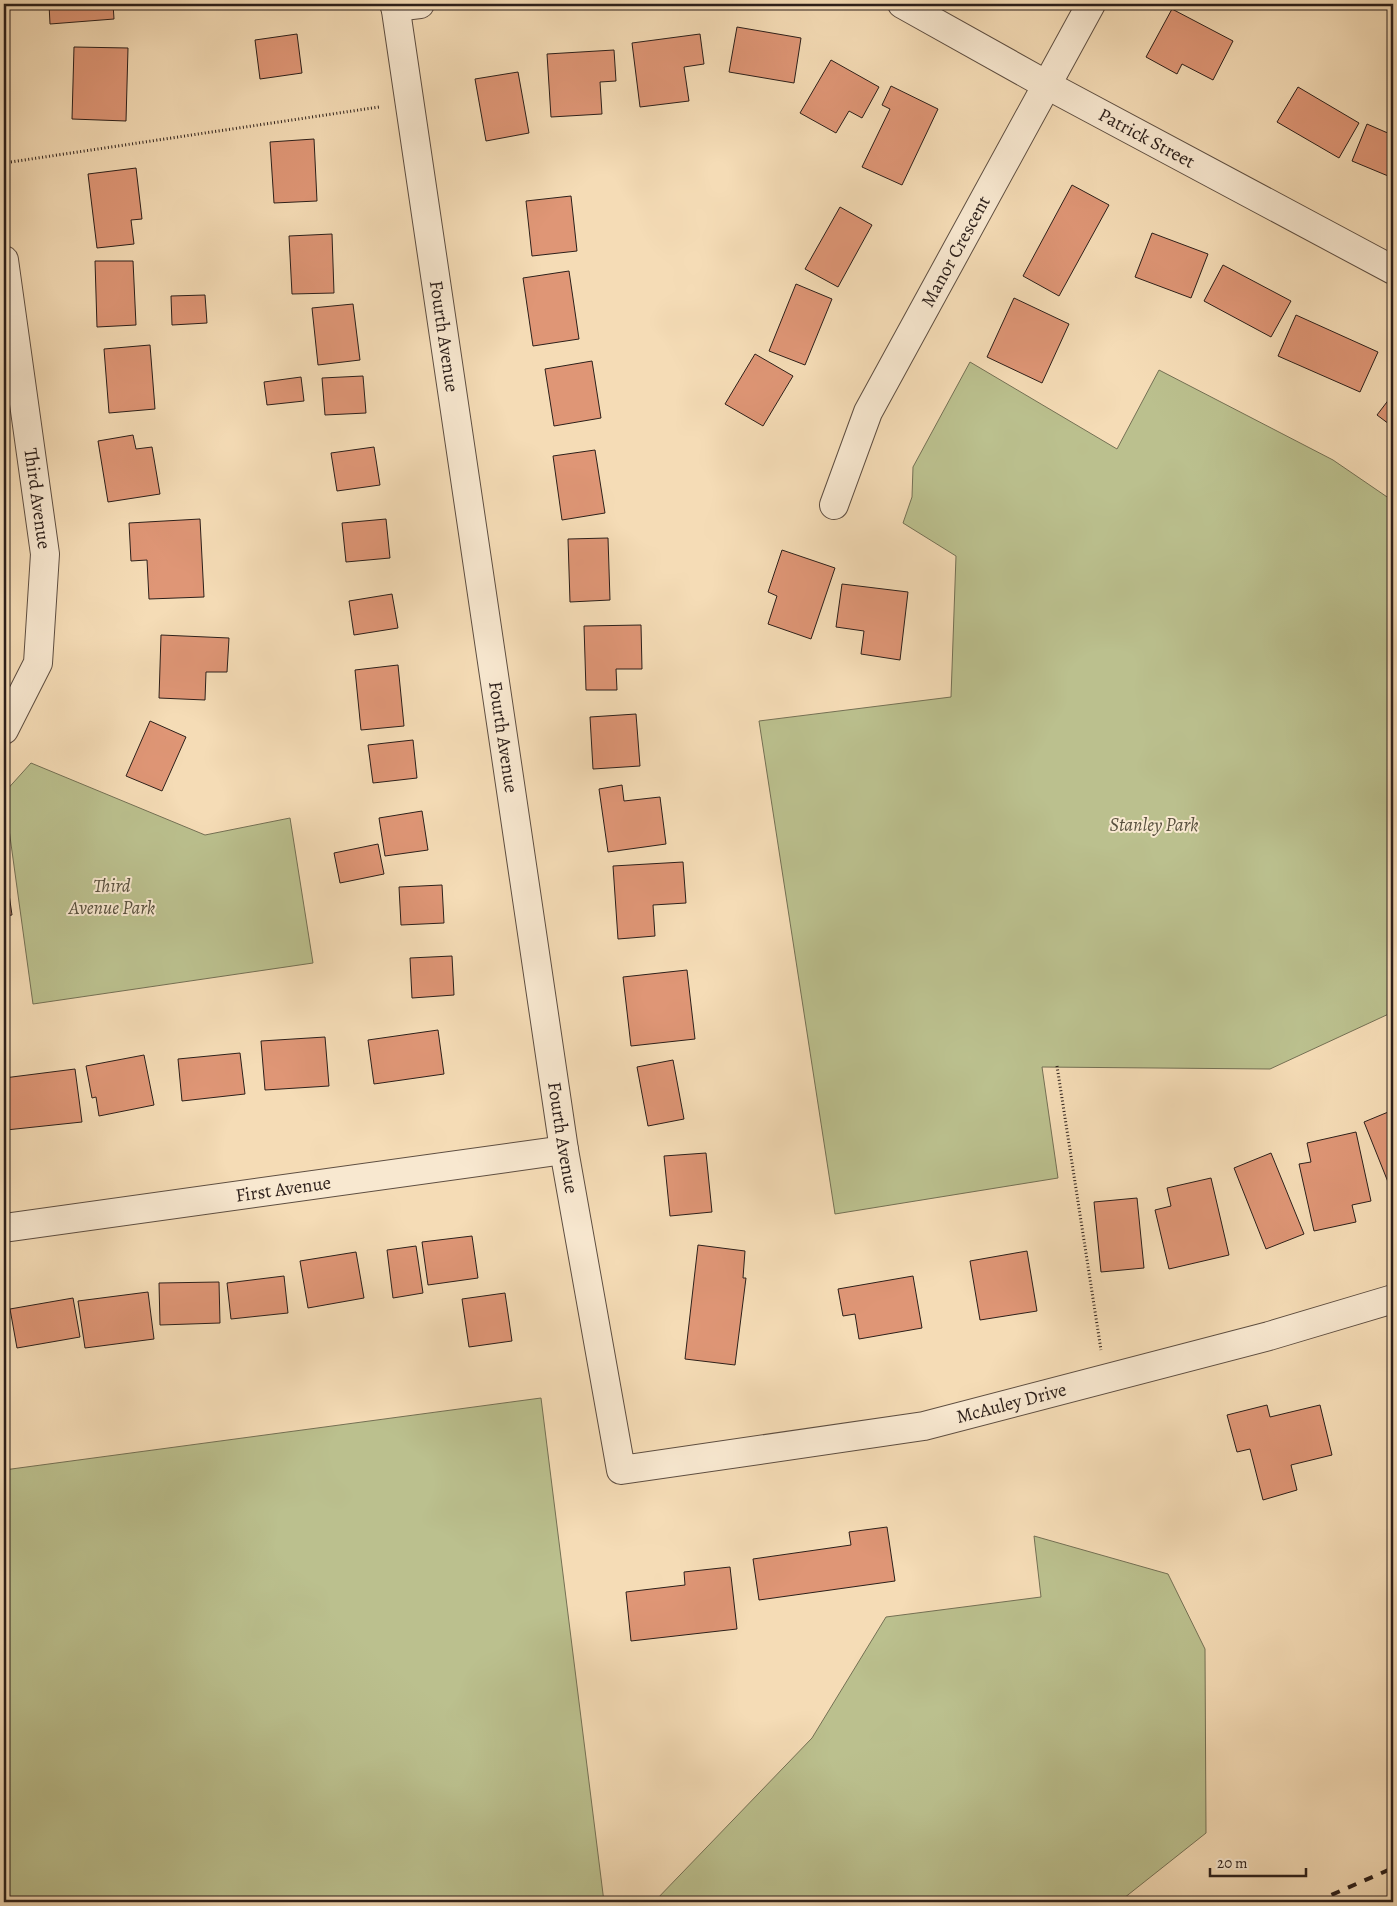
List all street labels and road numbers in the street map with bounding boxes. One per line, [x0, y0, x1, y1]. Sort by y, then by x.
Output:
street label: Patrick Street [1094, 102, 1199, 175]
street label: Manor Crescent [915, 191, 997, 312]
street label: Fourth Avenue [423, 279, 465, 394]
street label: Third Avenue [17, 446, 57, 551]
street label: Fourth Avenue [482, 679, 524, 795]
street label: Fourth Avenue [541, 1080, 585, 1196]
street label: First Avenue [234, 1170, 333, 1209]
street label: McAuley Drive [954, 1376, 1069, 1430]

